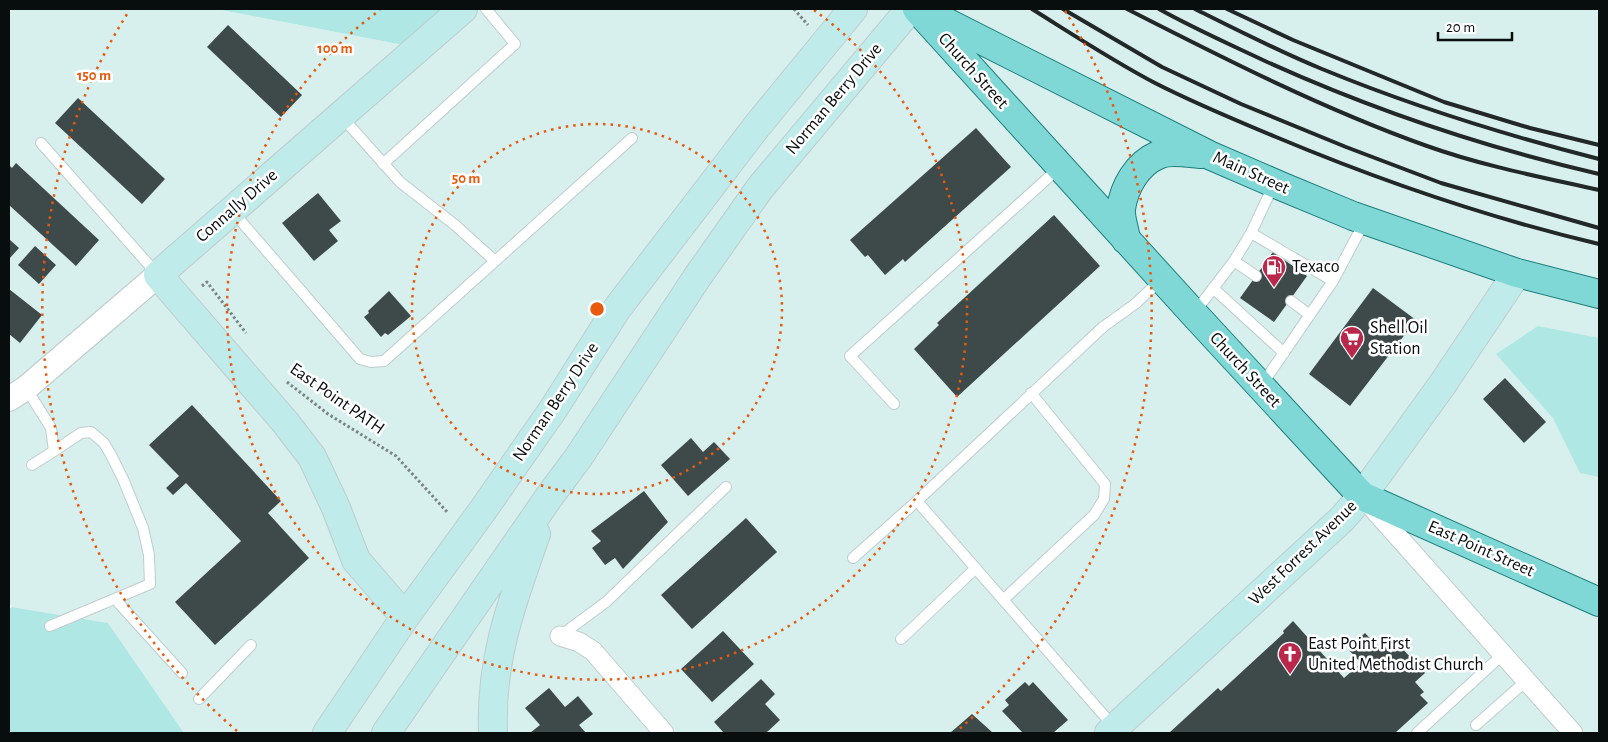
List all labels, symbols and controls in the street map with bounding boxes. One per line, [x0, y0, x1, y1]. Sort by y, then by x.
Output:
scale bar [1438, 10, 1512, 42]
text: 20 m [1446, 20, 1475, 35]
street label: Church Street [934, 30, 1012, 113]
street label: Norman Berry Drive [782, 40, 886, 158]
text: 100 m [317, 41, 353, 56]
text: 150 m [77, 68, 111, 83]
street label: Main Street [1210, 148, 1292, 198]
street label: Connally Drive [193, 166, 281, 246]
text: 50 m [452, 171, 480, 186]
fuel station icon: Texaco [1261, 254, 1287, 288]
place label: Texaco [1292, 258, 1340, 276]
centre of rings [588, 300, 606, 318]
place label: Shell Oil Station [1370, 319, 1428, 358]
supermarket icon: Shell Oil Station [1339, 325, 1365, 359]
street label: Church Street [1206, 329, 1284, 411]
street label: Norman Berry Drive [510, 339, 602, 465]
street label: East Point PATH [286, 360, 388, 438]
street label: West Forrest Avenue [1245, 497, 1361, 609]
street label: East Point Street [1425, 518, 1537, 581]
place label: East Point First United Methodist Church [1308, 635, 1484, 674]
church icon: East Point First United Methodist Church [1277, 641, 1303, 675]

